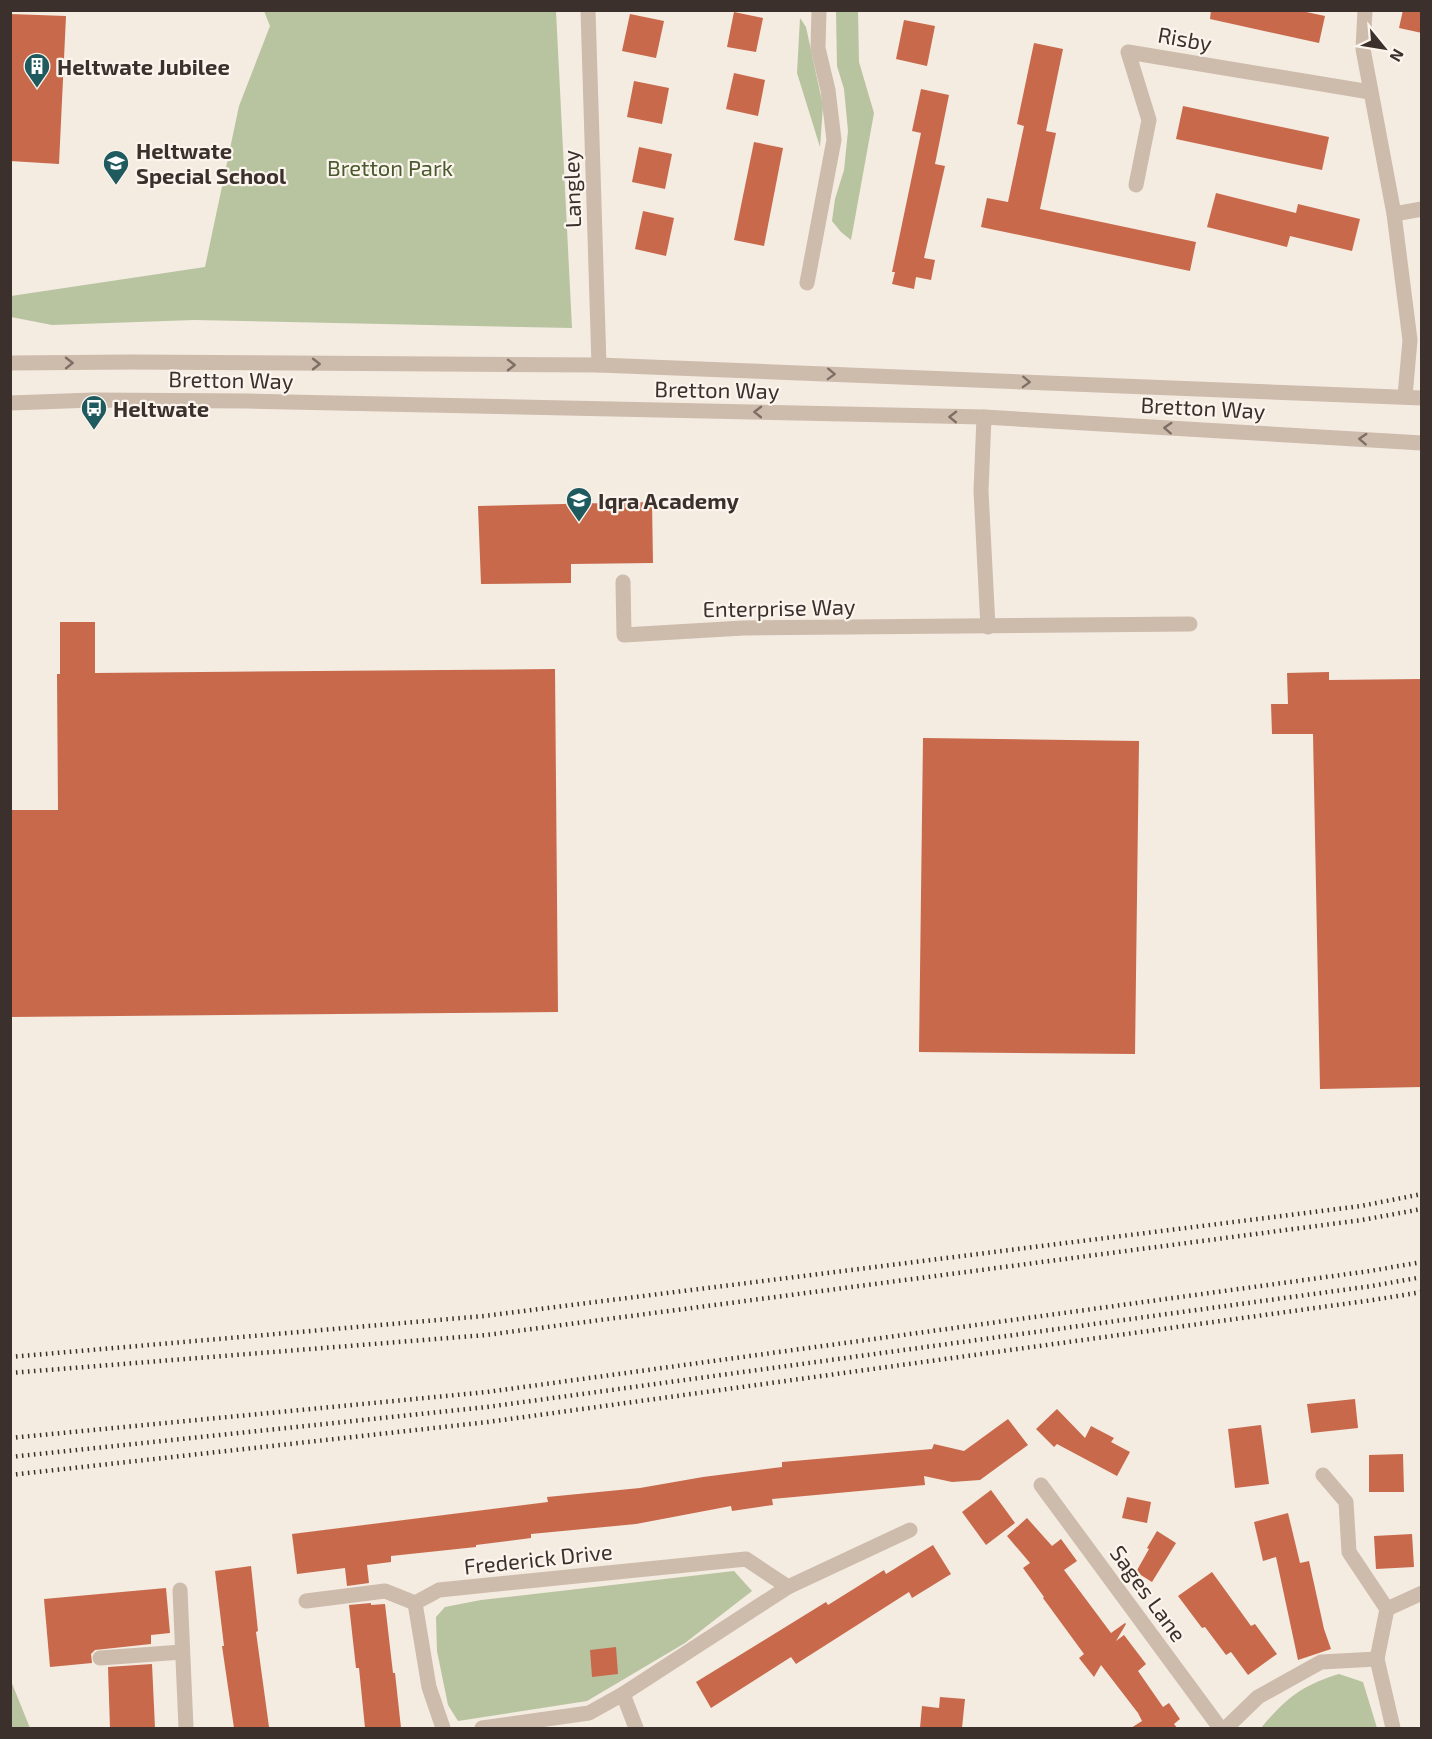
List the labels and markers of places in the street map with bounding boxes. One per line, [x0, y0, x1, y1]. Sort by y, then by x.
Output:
building icon: Heltwate Jubilee [22, 51, 52, 89]
place label: Heltwate Jubilee [57, 53, 230, 79]
place label: Heltwate Special School [136, 137, 287, 188]
school or university icon: Heltwate Special School [101, 148, 131, 186]
bus stop icon: Heltwate [79, 393, 109, 431]
place label: Heltwate [113, 395, 209, 421]
school or university icon: Iqra Academy [564, 485, 594, 523]
place label: Iqra Academy [598, 487, 740, 514]

